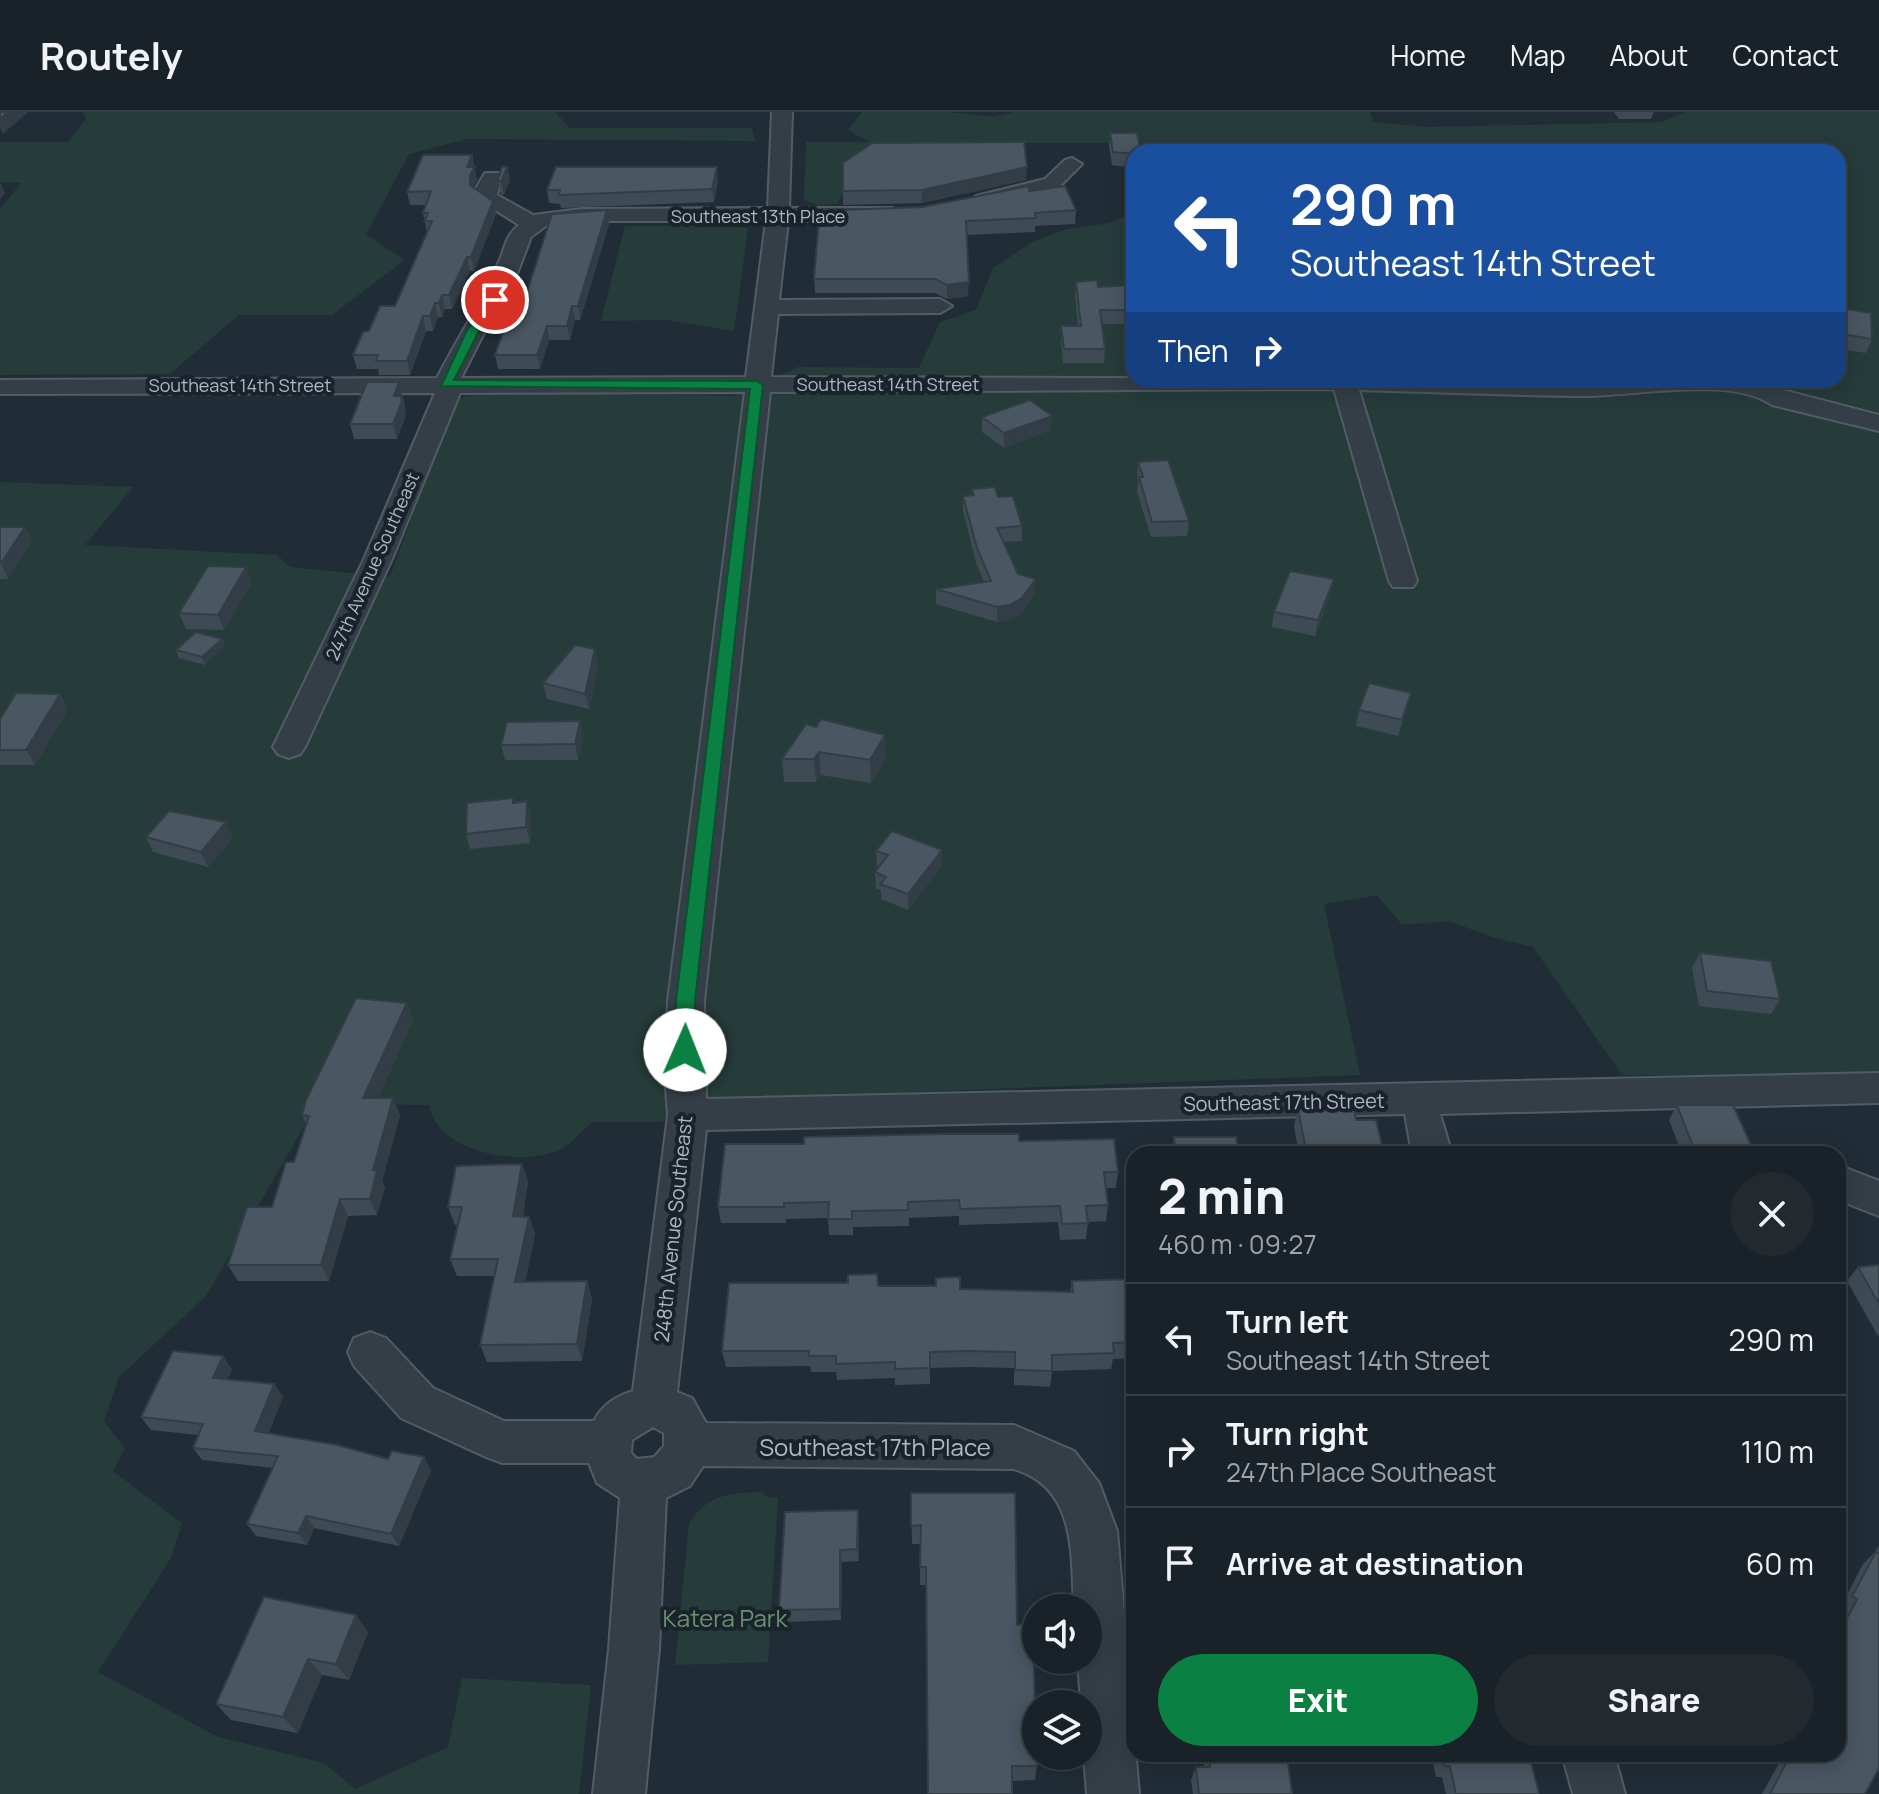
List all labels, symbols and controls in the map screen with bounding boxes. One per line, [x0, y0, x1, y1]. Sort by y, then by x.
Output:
text: Routely [40, 29, 183, 81]
text: Home [1390, 36, 1466, 74]
text: Map [1510, 36, 1566, 74]
text: About [1610, 36, 1688, 74]
text: Contact [1732, 36, 1839, 74]
text: 290 m [1290, 165, 1457, 242]
icon: left [1158, 176, 1262, 280]
street label: Southeast 13th Place [671, 204, 845, 228]
text: Southeast 14th Street [1290, 238, 1656, 287]
pin [461, 266, 529, 334]
icon: arrive [473, 278, 517, 322]
icon: right [1245, 328, 1289, 372]
text: Then [1158, 330, 1229, 371]
street label: Southeast 14th Street [797, 372, 979, 396]
street label: Southeast 14th Street [149, 373, 331, 397]
street label: 247th Avenue Southeast [320, 468, 424, 664]
position arrow [643, 1008, 727, 1092]
street label: Southeast 17th Street [1183, 1087, 1385, 1117]
street label: 248th Avenue Southeast [648, 1114, 698, 1344]
text: 2 min [1158, 1163, 1285, 1228]
button: close [1730, 1172, 1814, 1256]
text: 460 m · 09:27 [1158, 1226, 1317, 1262]
text: Turn left [1226, 1301, 1349, 1342]
icon: left [1158, 1317, 1202, 1361]
text: 290 m [1729, 1319, 1814, 1360]
text: Southeast 14th Street [1226, 1342, 1490, 1378]
text: Turn right [1226, 1413, 1369, 1454]
icon: right [1158, 1429, 1202, 1473]
street label: Southeast 17th Place [759, 1430, 991, 1463]
text: 110 m [1741, 1431, 1814, 1472]
text: 247th Place Southeast [1226, 1454, 1497, 1490]
icon: arrive [1158, 1541, 1202, 1585]
text: Arrive at destination [1226, 1543, 1524, 1584]
text: 60 m [1746, 1543, 1814, 1584]
map controls [1022, 1594, 1102, 1770]
button: sound [1022, 1594, 1102, 1674]
park label: Katera Park [663, 1601, 789, 1634]
button: Exit [1158, 1654, 1478, 1746]
button: Share [1494, 1654, 1814, 1746]
button: layers [1022, 1690, 1102, 1770]

